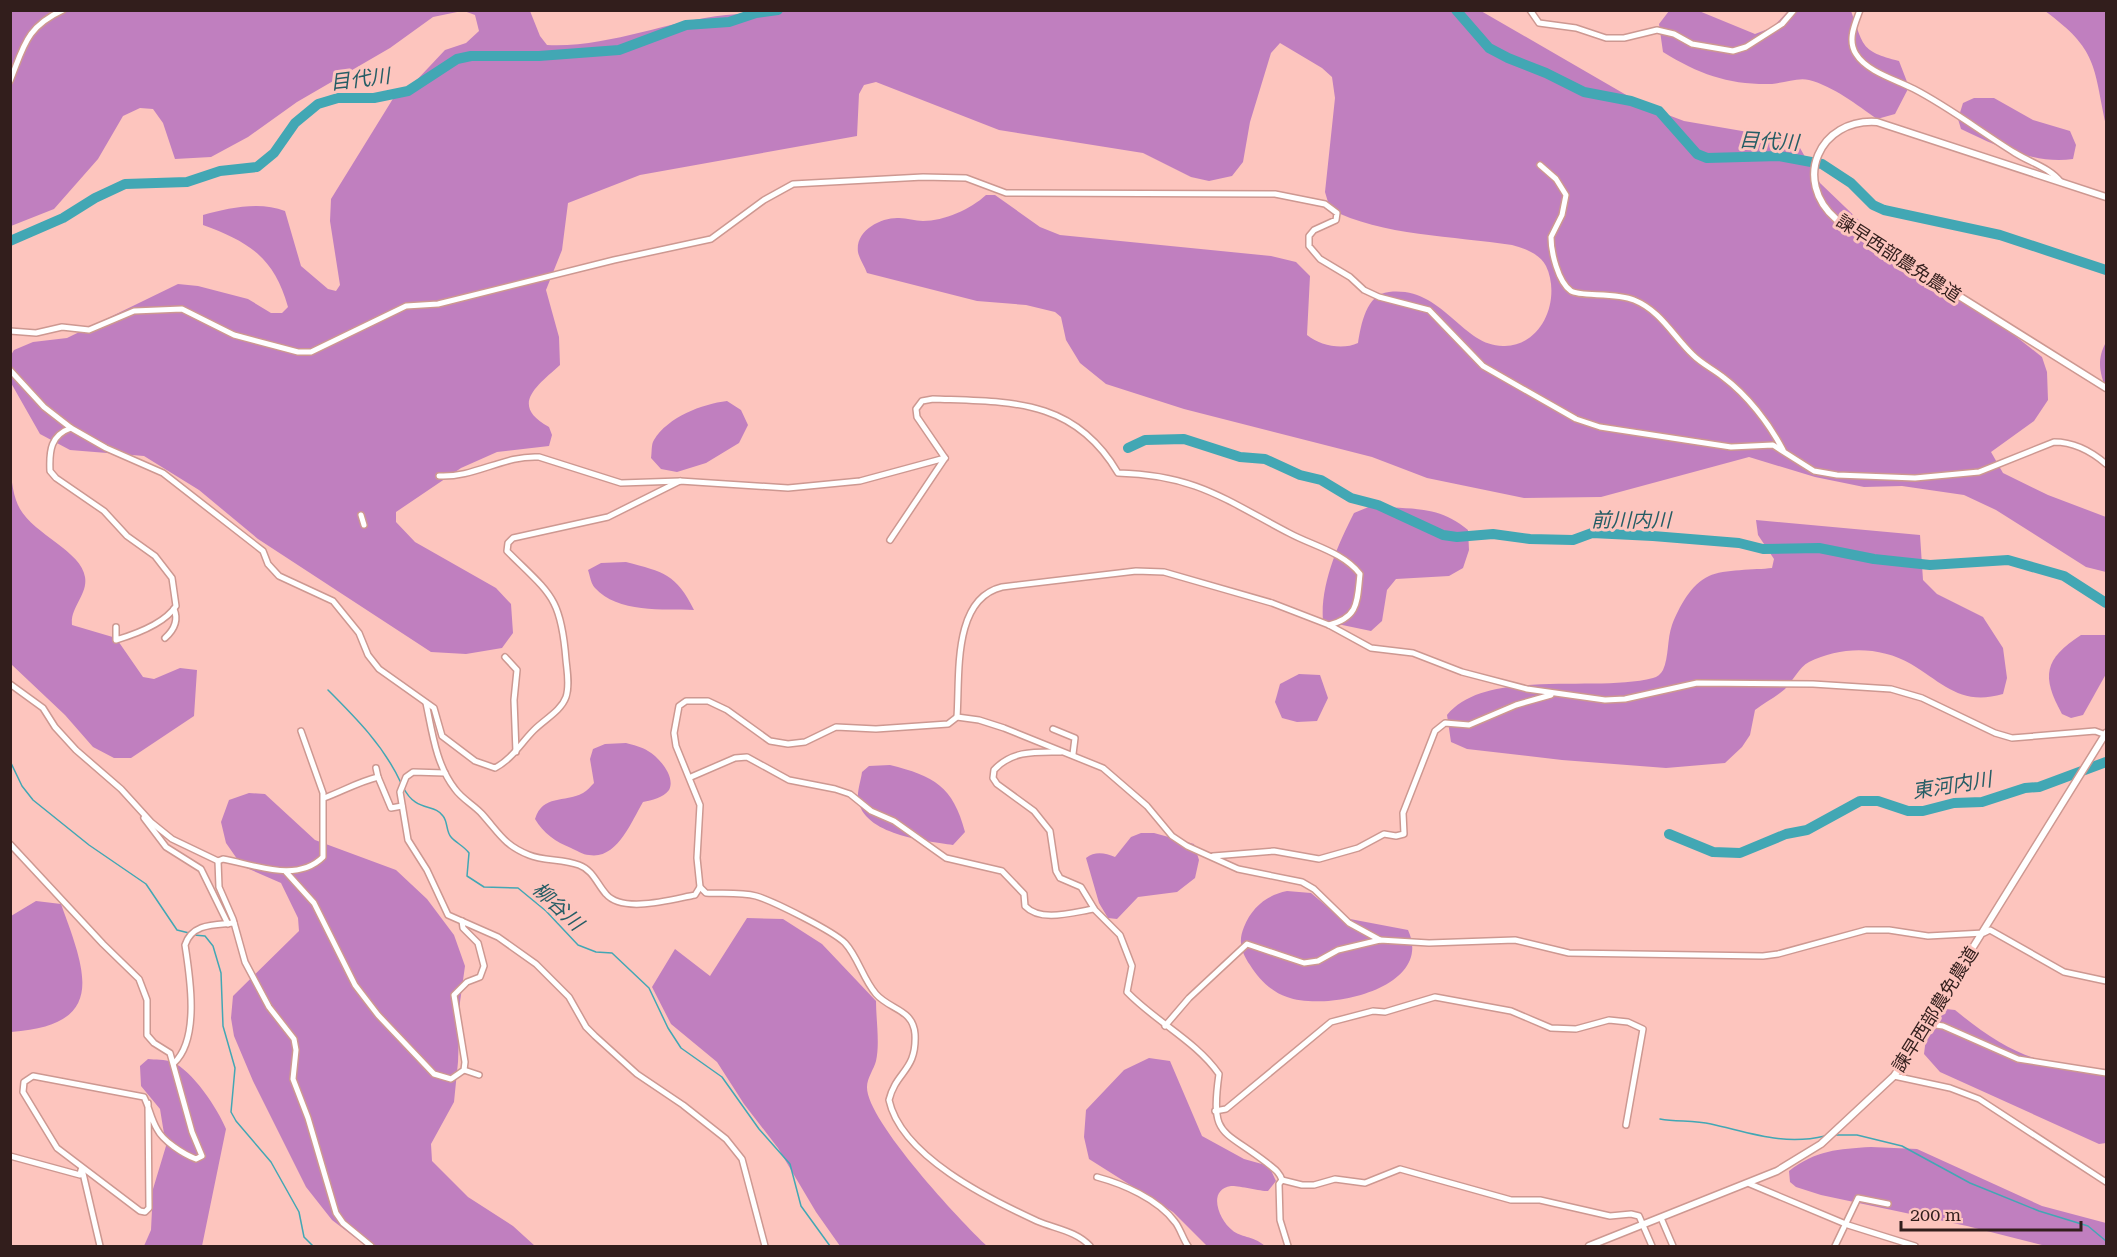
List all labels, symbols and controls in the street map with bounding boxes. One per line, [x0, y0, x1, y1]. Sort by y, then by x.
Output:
water label: 目代川 [329, 63, 393, 95]
water label: 目代川 [1738, 127, 1802, 155]
street label: 諫早西部農免農道 [1833, 210, 1965, 306]
water label: 前川内川 [1591, 508, 1673, 532]
water label: 東河内川 [1911, 767, 1995, 803]
water label: 柳谷川 [528, 877, 590, 937]
street label: 諫早西部農免農道 [1888, 942, 1982, 1076]
scale bar [1901, 1194, 2081, 1232]
text: 200 m [1910, 1204, 1961, 1225]

